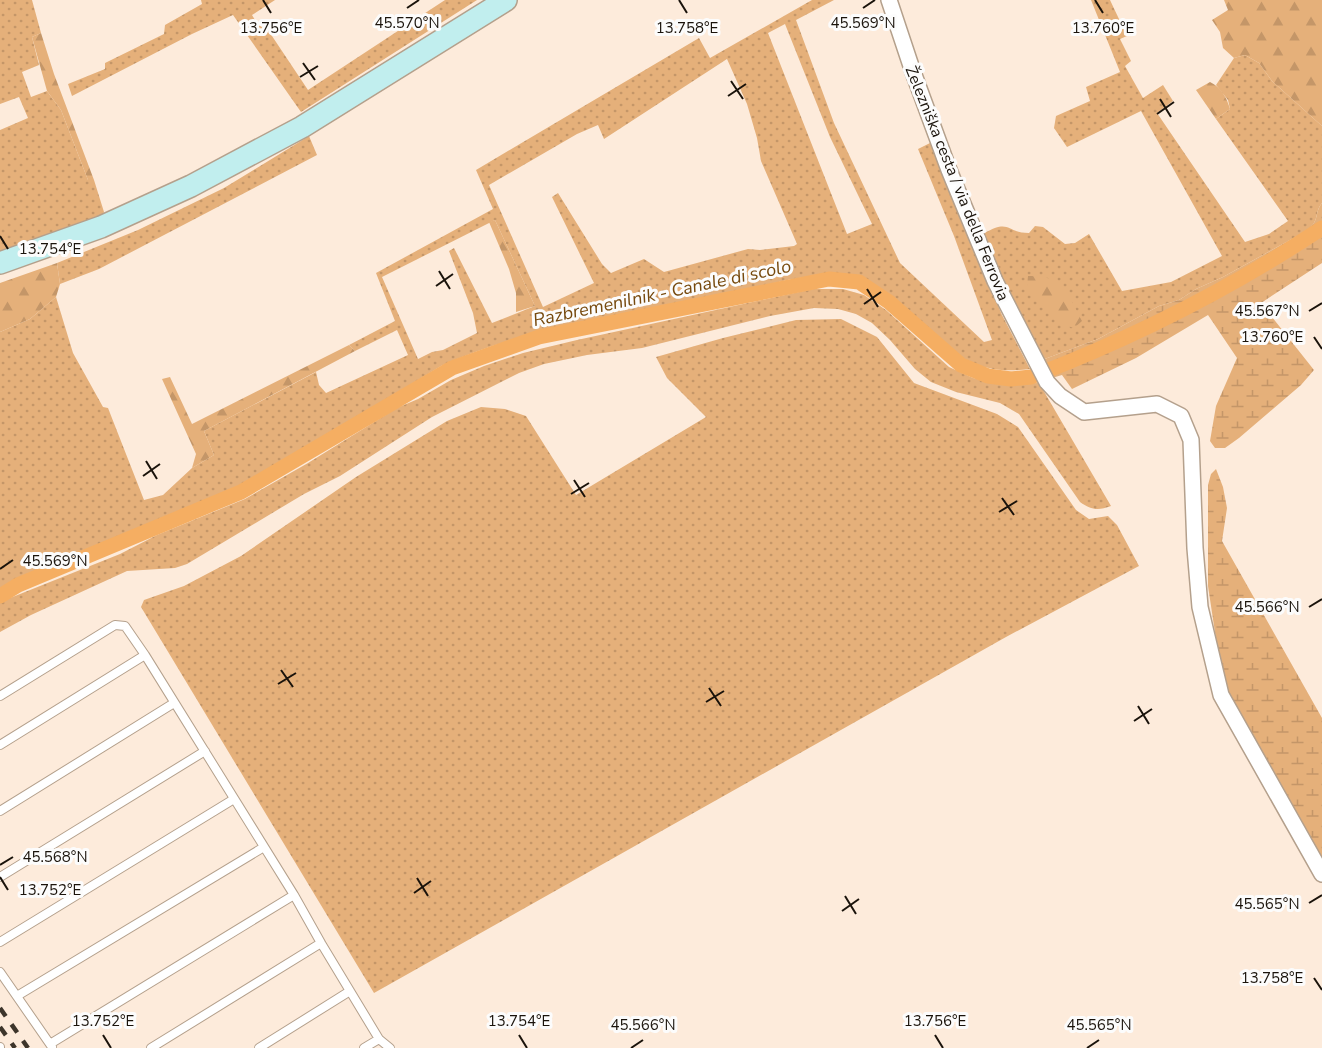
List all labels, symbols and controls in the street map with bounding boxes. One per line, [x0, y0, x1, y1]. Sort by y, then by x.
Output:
text: 45.570°N [374, 13, 440, 33]
text: 45.569°N [830, 13, 896, 33]
text: 13.756°E [240, 18, 302, 38]
text: 13.758°E [656, 18, 718, 38]
text: 13.760°E [1072, 18, 1134, 38]
street label: Železniška cesta / via della Ferrovia [900, 63, 1014, 304]
text: 13.754°E [19, 239, 81, 259]
water label: Razbremenilnik - Canale di scolo [531, 254, 793, 332]
text: 45.567°N [1234, 301, 1300, 321]
text: 13.760°E [1241, 327, 1303, 347]
text: 45.569°N [22, 551, 88, 571]
text: 45.566°N [1234, 597, 1300, 617]
text: 45.568°N [22, 847, 88, 867]
text: 13.752°E [19, 880, 81, 900]
text: 45.565°N [1234, 894, 1300, 914]
text: 13.758°E [1241, 968, 1303, 988]
text: 13.752°E [72, 1011, 134, 1031]
text: 13.754°E [488, 1011, 550, 1031]
text: 13.756°E [904, 1011, 966, 1031]
text: 45.566°N [610, 1015, 676, 1035]
text: 45.565°N [1066, 1015, 1132, 1035]

